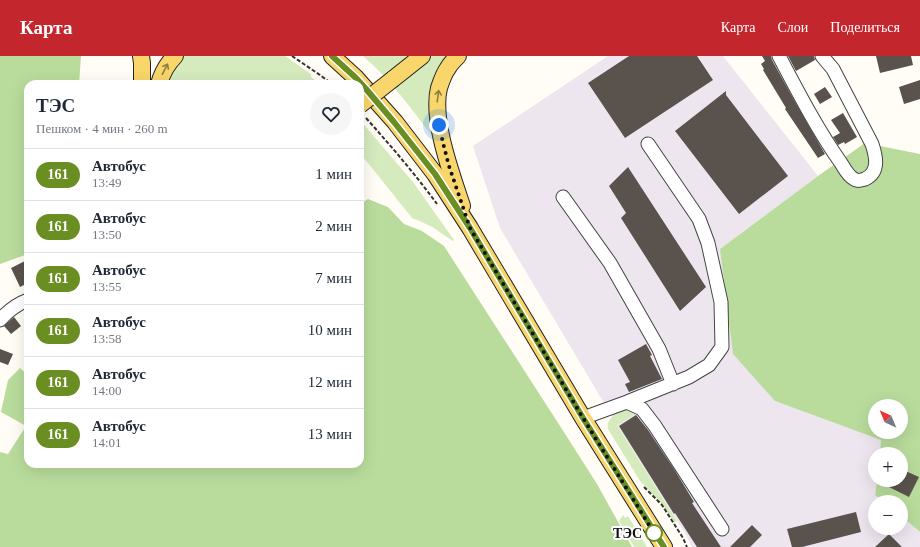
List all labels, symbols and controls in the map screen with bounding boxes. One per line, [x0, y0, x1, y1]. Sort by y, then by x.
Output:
text: Карта [20, 17, 72, 38]
text: Карта [721, 20, 755, 35]
text: Слои [777, 20, 808, 35]
text: Поделиться [830, 20, 900, 35]
one-way arrow [162, 63, 170, 75]
one-way arrow [434, 90, 442, 103]
button: heart [310, 93, 352, 135]
text: ТЭС [36, 95, 75, 116]
your location [429, 115, 449, 135]
text: Пешком · 4 мин · 260 m [36, 121, 168, 136]
text: Автобус [92, 158, 146, 174]
text: 1 мин [315, 166, 352, 182]
text: 161 [48, 167, 69, 182]
text: 13:49 [92, 175, 122, 190]
text: Автобус [92, 210, 146, 226]
text: 2 мин [315, 218, 352, 234]
text: 161 [48, 219, 69, 234]
text: 13:50 [92, 227, 122, 242]
text: Автобус [92, 262, 146, 278]
text: 7 мин [315, 270, 352, 286]
text: 161 [48, 271, 69, 286]
text: 13:55 [92, 279, 122, 294]
text: Автобус [92, 314, 146, 330]
text: 10 мин [308, 322, 352, 338]
text: 161 [48, 323, 69, 338]
text: 13:58 [92, 331, 122, 346]
text: Автобус [92, 366, 146, 382]
text: 12 мин [308, 374, 352, 390]
text: 161 [48, 375, 69, 390]
text: 14:00 [92, 383, 122, 398]
north arrow [868, 399, 908, 439]
map controls [868, 399, 908, 535]
text: Автобус [92, 418, 146, 434]
text: 13 мин [308, 426, 352, 442]
text: 161 [48, 427, 69, 442]
text: 14:01 [92, 435, 122, 450]
button: + [868, 447, 908, 487]
button: − [868, 495, 908, 535]
marker: ТЭС [645, 524, 663, 542]
place label: ТЭС [613, 526, 642, 541]

